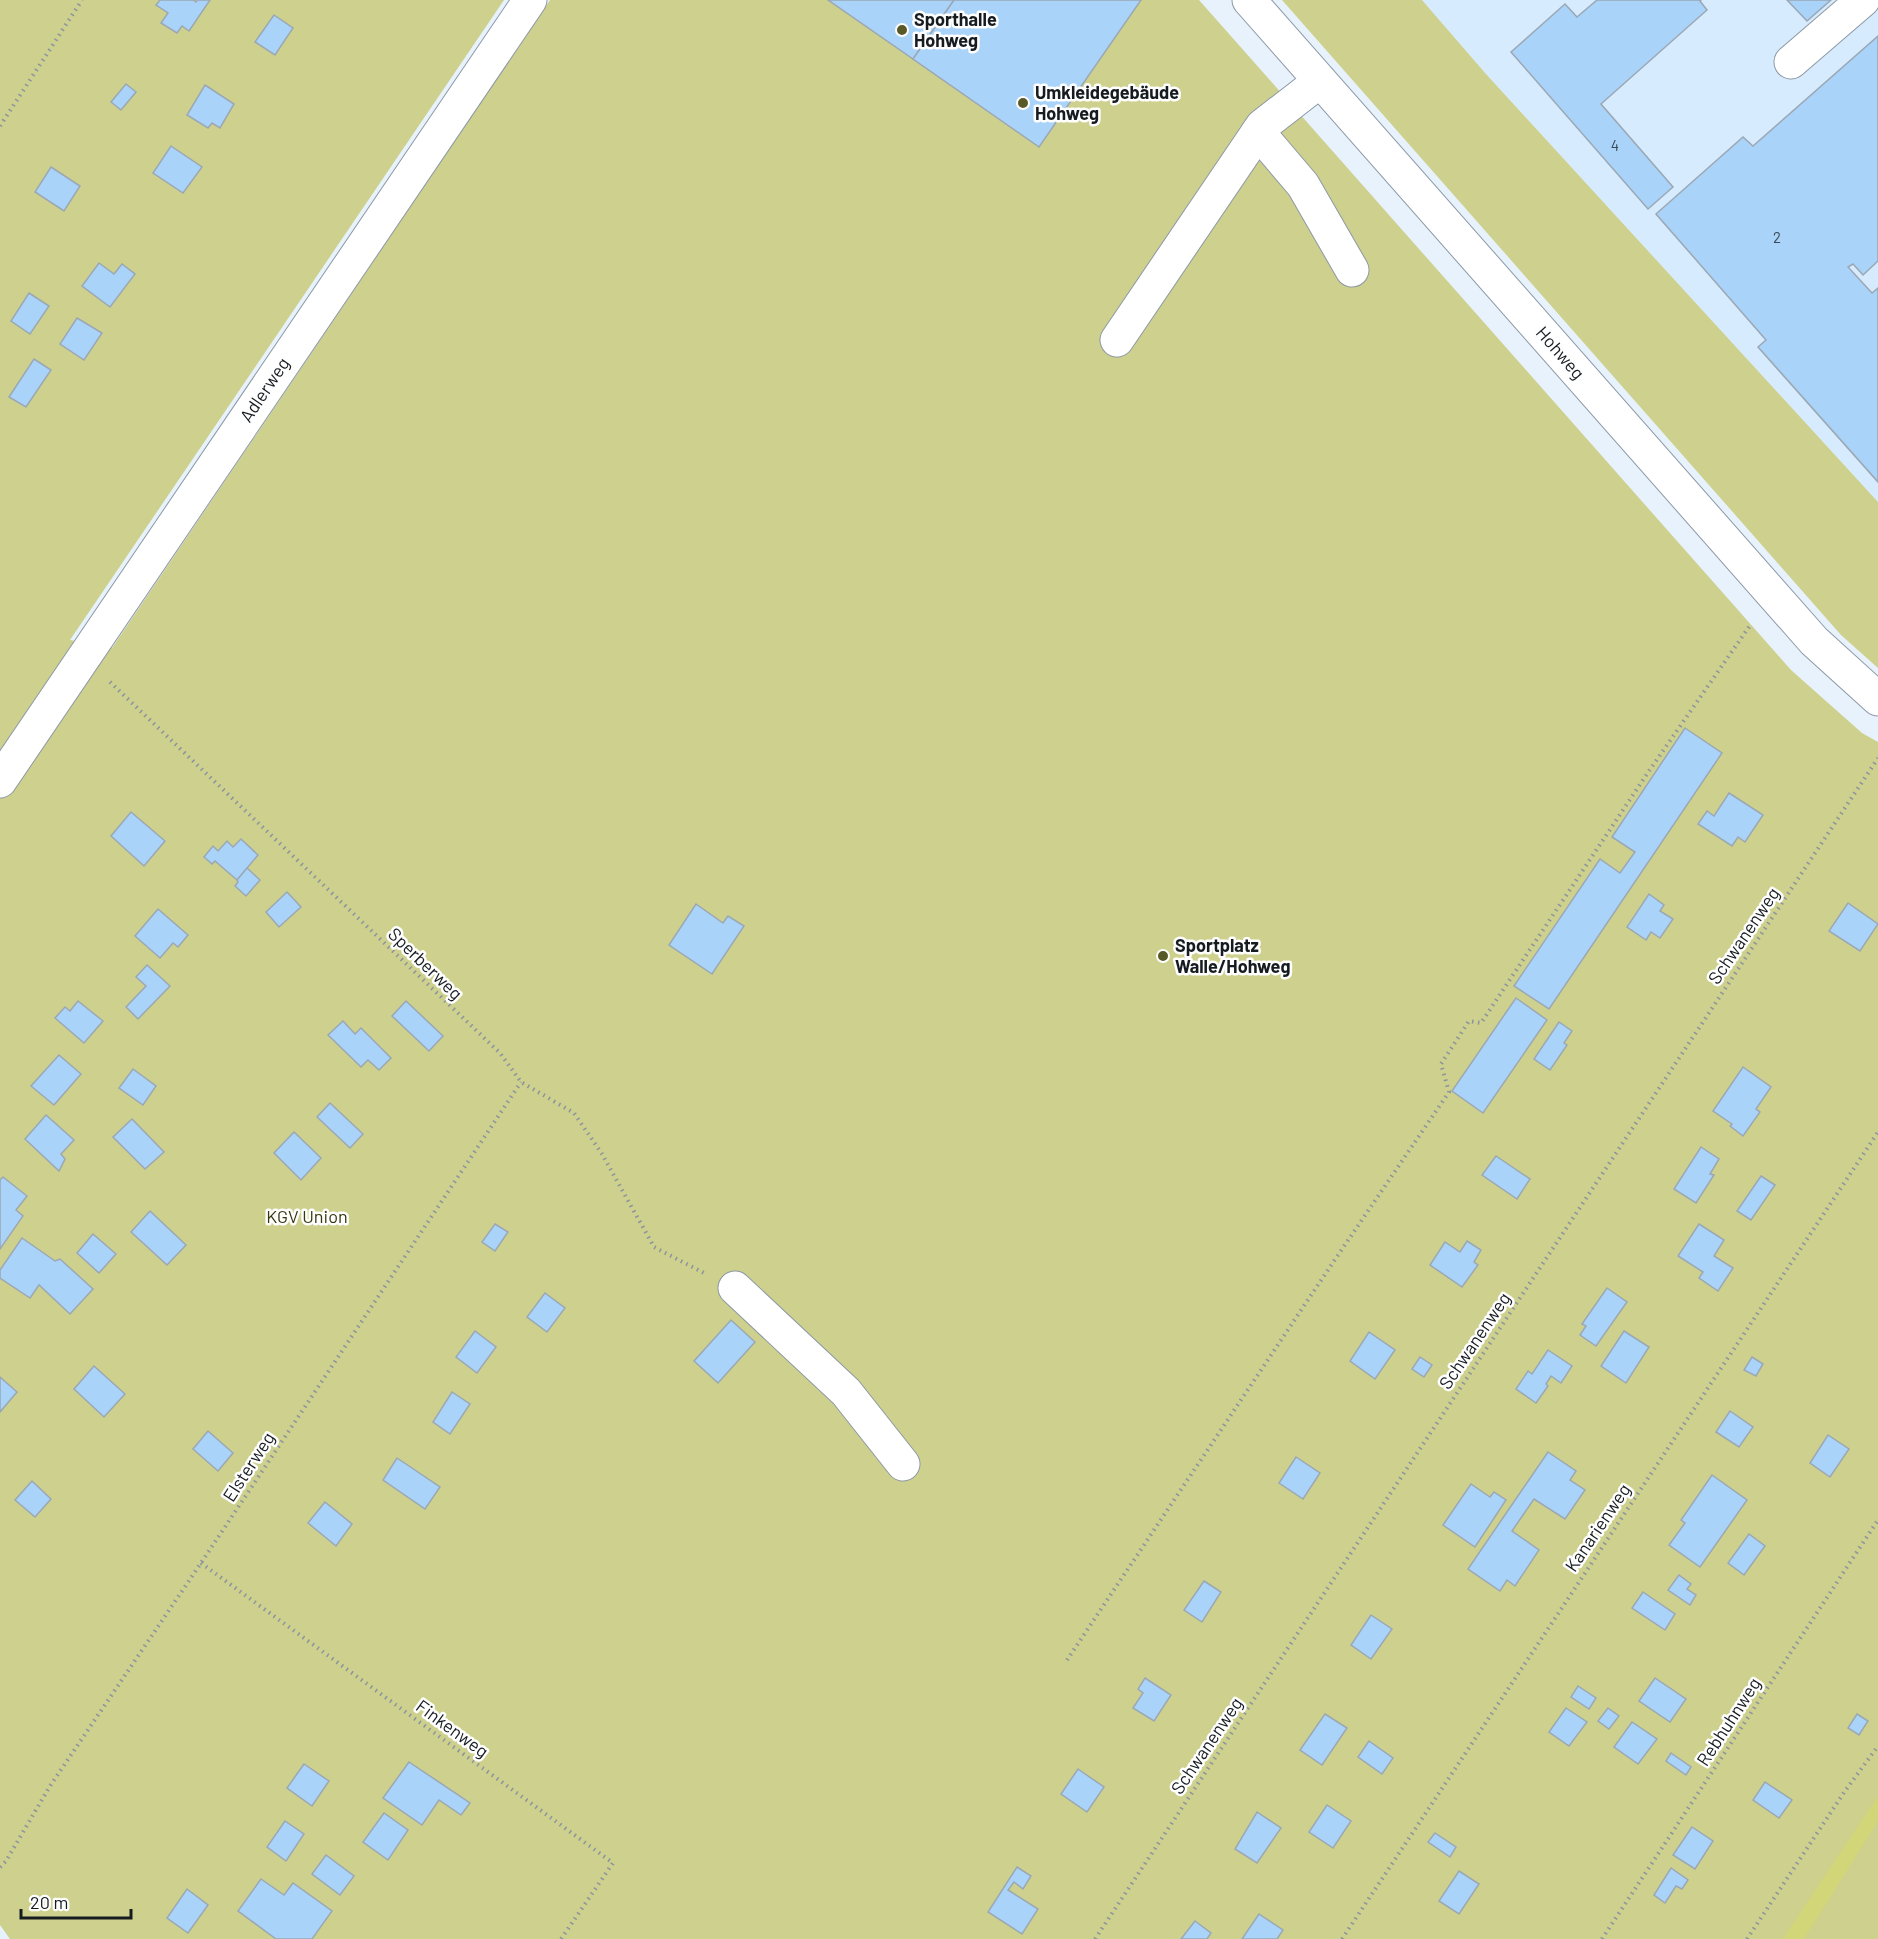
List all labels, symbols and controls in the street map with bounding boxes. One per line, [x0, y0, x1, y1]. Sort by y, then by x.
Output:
place label: Sporthalle Hohweg [914, 8, 997, 51]
marker: Sporthalle Hohweg [895, 23, 909, 37]
place label: Umkleidegebäude Hohweg [1035, 81, 1179, 124]
marker: Umkleidegebäude Hohweg [1016, 96, 1030, 110]
house number: 4 [1611, 136, 1619, 154]
house number: 2 [1773, 228, 1781, 246]
street label: Hohweg [1532, 321, 1590, 383]
street label: Adlerweg [235, 353, 294, 426]
street label: Schwanenweg [1703, 883, 1784, 988]
street label: Sperberweg [384, 922, 467, 1004]
place label: Sportplatz Walle/Hohweg [1175, 934, 1290, 977]
marker: Sportplatz Walle/Hohweg [1156, 949, 1170, 963]
park label: KGV Union [266, 1205, 348, 1227]
street label: Schwanenweg [1434, 1288, 1515, 1393]
street label: Elsterweg [218, 1428, 279, 1505]
street label: Kanarienweg [1560, 1479, 1635, 1576]
street label: Rebhuhnweg [1691, 1673, 1765, 1770]
street label: Schwanenweg [1166, 1693, 1247, 1798]
street label: Finkenweg [412, 1695, 493, 1762]
scale bar [21, 1882, 130, 1920]
text: 20 m [30, 1891, 68, 1913]

